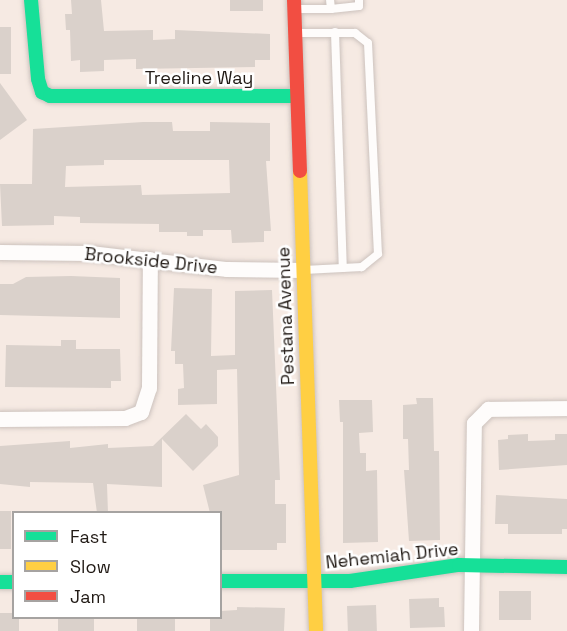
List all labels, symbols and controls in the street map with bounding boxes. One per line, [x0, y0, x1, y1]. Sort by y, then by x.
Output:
street label: Treeline Way [145, 67, 253, 89]
street label: Brookside Drive [83, 243, 219, 279]
street label: Pestana Avenue [273, 246, 299, 386]
legend [12, 511, 222, 619]
text: Fast [70, 525, 107, 548]
street label: Nehemiah Drive [325, 538, 459, 574]
text: Slow [70, 555, 111, 578]
text: Jam [70, 585, 106, 608]

